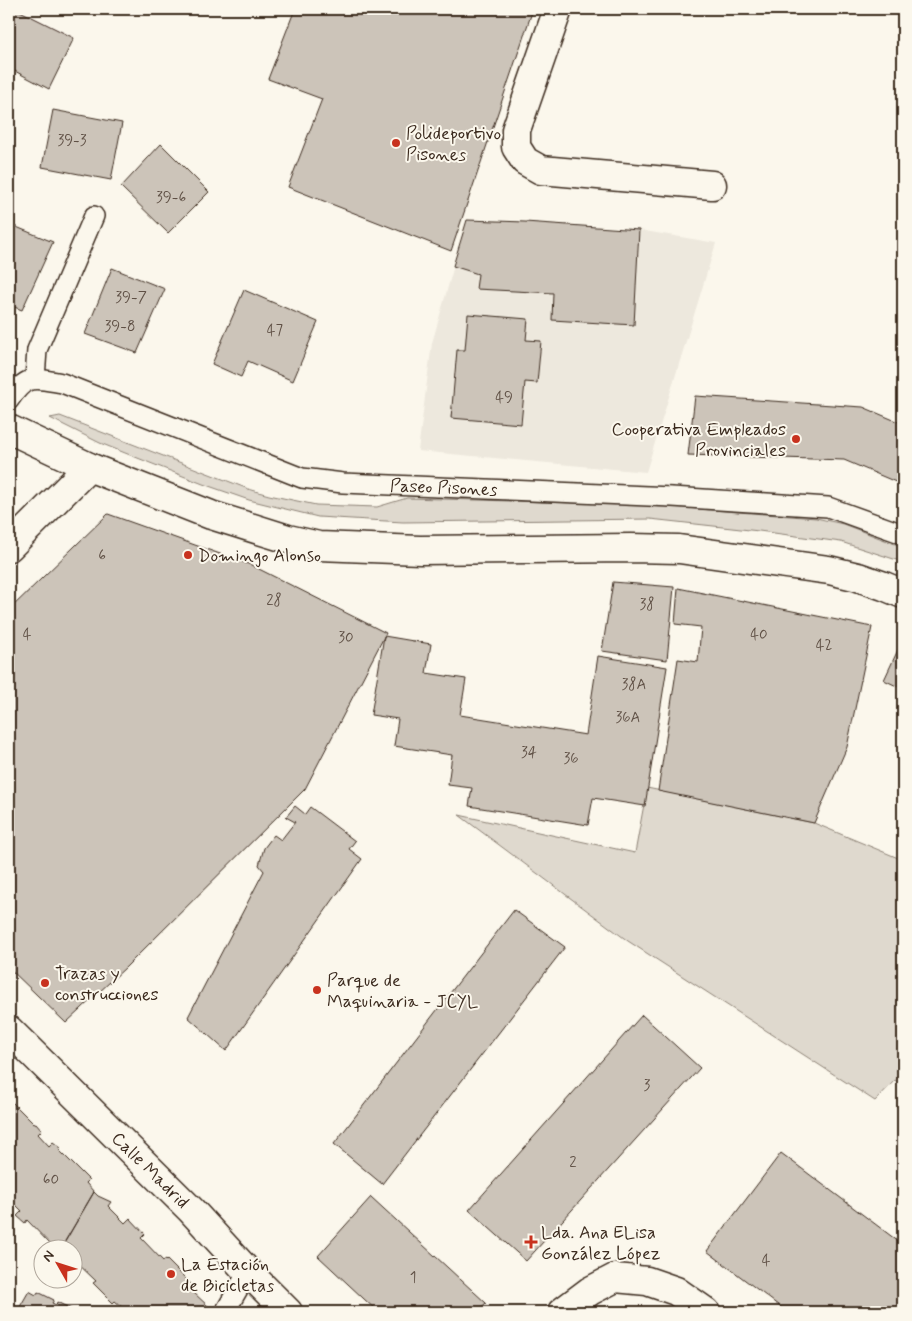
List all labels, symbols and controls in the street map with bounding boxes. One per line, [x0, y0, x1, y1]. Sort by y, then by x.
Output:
place label: Polideportivo Pisones [406, 122, 501, 167]
house number: 39-3 [57, 131, 87, 151]
marker: Polideportivo Pisones [390, 137, 402, 149]
house number: 39-6 [156, 188, 186, 208]
house number: 39-7 [115, 288, 147, 308]
house number: 39-8 [105, 317, 135, 337]
house number: 47 [267, 321, 284, 341]
house number: 49 [495, 388, 513, 408]
place label: Cooperativa Empleados Provinciales [612, 418, 786, 463]
marker: Cooperativa Empleados Provinciales [790, 433, 802, 445]
street label: Paseo Pisones [390, 474, 498, 503]
place label: Domingo Alonso [198, 544, 321, 568]
house number: 6 [98, 546, 106, 566]
marker: Domingo Alonso [182, 549, 194, 561]
house number: 28 [266, 591, 282, 611]
house number: 38 [639, 595, 655, 615]
house number: 4 [23, 625, 32, 645]
house number: 40 [750, 625, 768, 645]
house number: 30 [338, 628, 354, 648]
house number: 42 [816, 636, 832, 656]
house number: 38A [622, 675, 646, 695]
house number: 36A [616, 708, 640, 728]
house number: 34 [521, 743, 537, 763]
house number: 36 [563, 749, 579, 769]
place label: Trazas y construcciones [55, 962, 159, 1007]
place label: Parque de Maquinaria - JCYL [327, 969, 478, 1014]
marker: Trazas y construcciones [39, 977, 51, 989]
marker: Parque de Maquinaria - JCYL [311, 984, 323, 996]
house number: 3 [644, 1076, 651, 1096]
street label: Calle Madrid [106, 1127, 194, 1214]
house number: 2 [569, 1153, 577, 1173]
house number: 60 [43, 1170, 59, 1190]
place label: Lda. Ana ELisa González López [541, 1221, 661, 1266]
marker: Lda. Ana ELisa González López [525, 1236, 537, 1248]
north arrow [32, 1238, 82, 1288]
text: N [39, 1247, 59, 1266]
house number: 4 [762, 1251, 771, 1271]
place label: La Estación de Bicicletas [181, 1253, 274, 1298]
marker: La Estación de Bicicletas [165, 1268, 177, 1280]
house number: 1 [410, 1268, 416, 1288]

